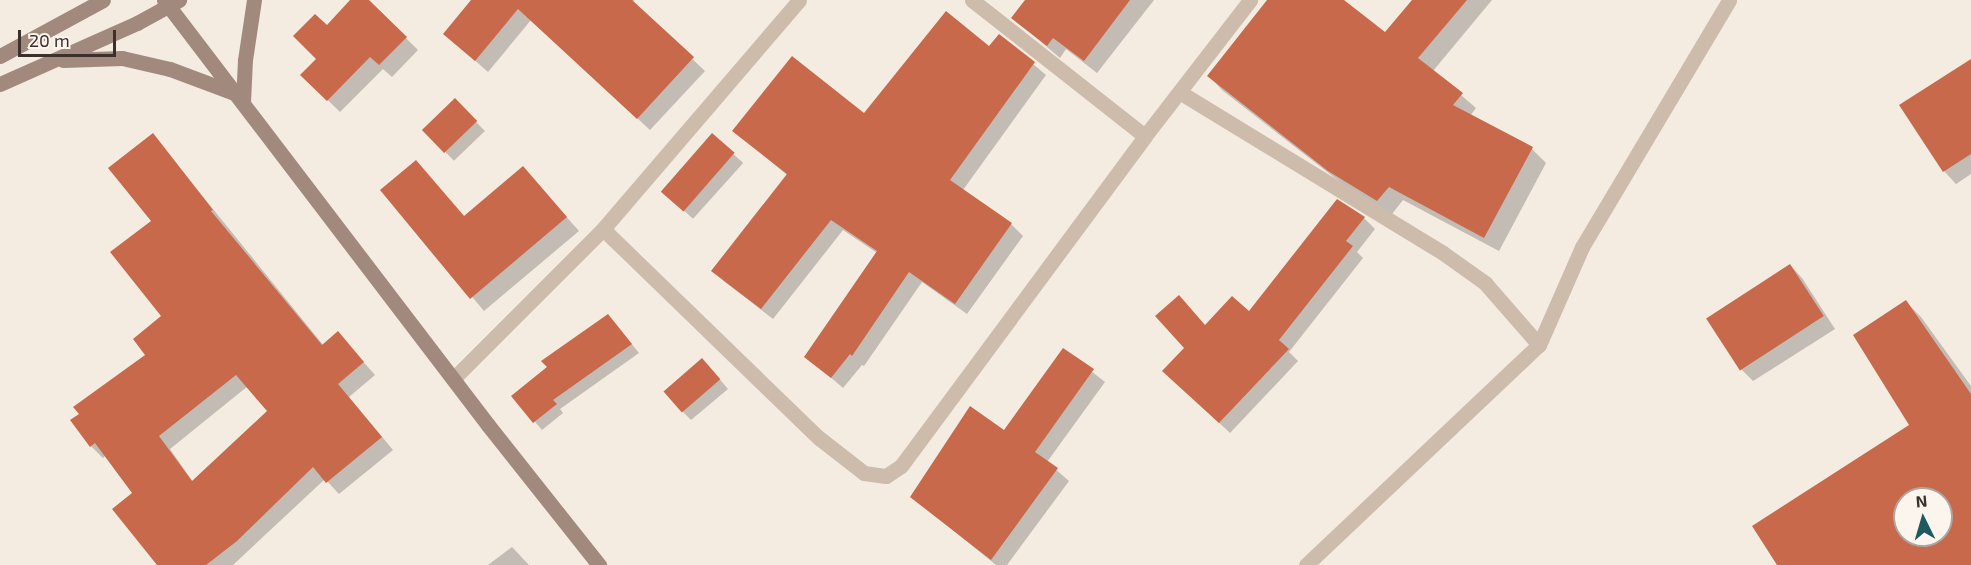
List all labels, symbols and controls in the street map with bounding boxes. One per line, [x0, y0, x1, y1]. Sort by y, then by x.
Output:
scale bar [21, 18, 118, 56]
text: 20 m [29, 29, 70, 51]
north arrow [1893, 487, 1953, 547]
text: N [1915, 491, 1928, 511]

